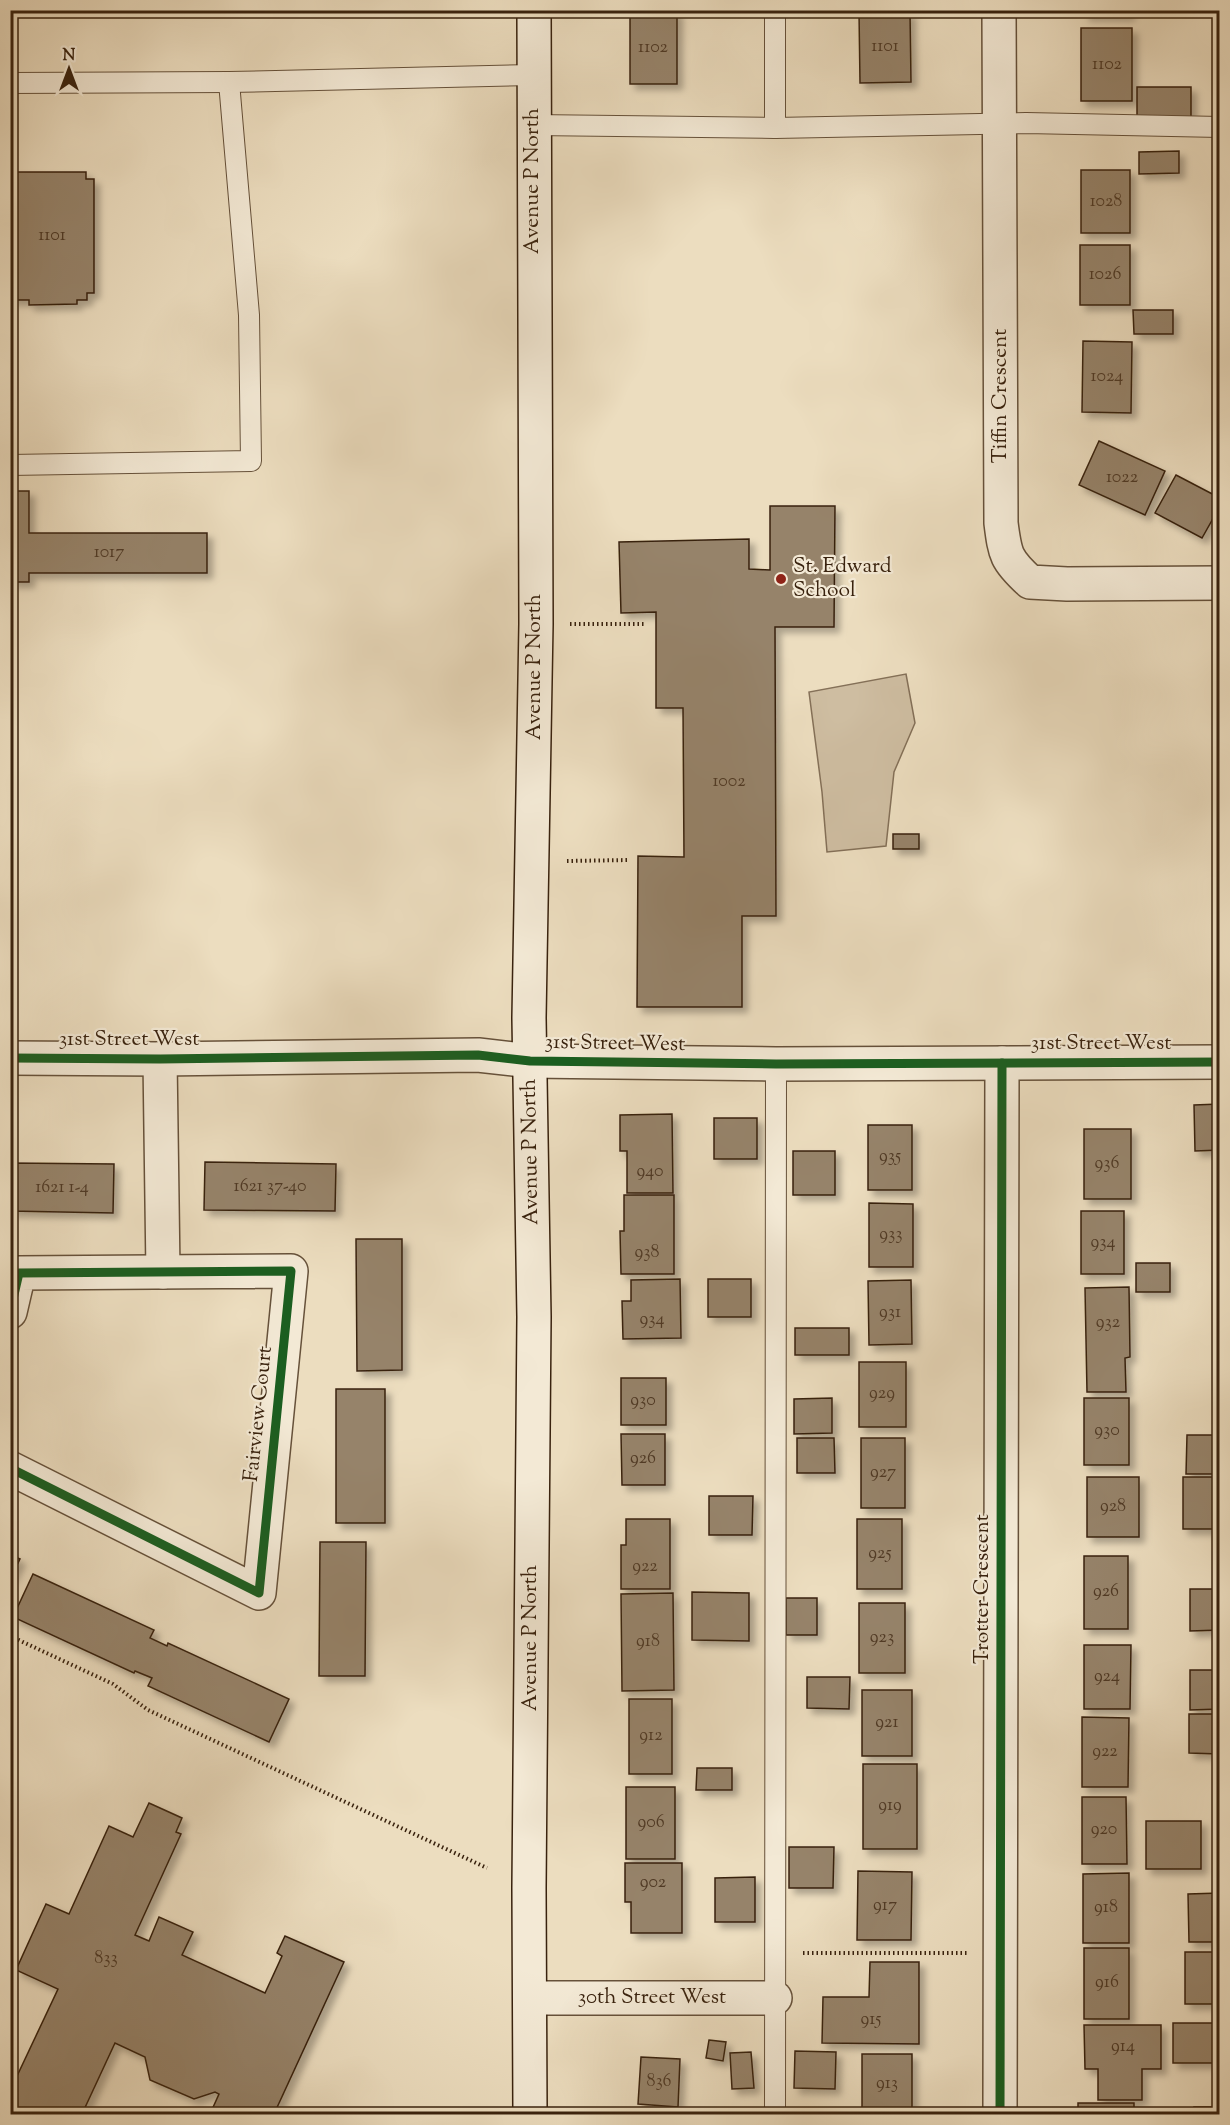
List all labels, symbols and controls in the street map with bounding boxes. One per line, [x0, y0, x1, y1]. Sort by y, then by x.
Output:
house number: 1101 [871, 34, 899, 60]
house number: 1102 [638, 35, 668, 61]
north arrow [39, 39, 99, 99]
text: N [63, 45, 76, 68]
house number: 1102 [1092, 52, 1122, 78]
street label: Avenue P North [518, 108, 548, 254]
house number: 1028 [1090, 189, 1122, 215]
house number: 1101 [38, 223, 66, 249]
house number: 1026 [1089, 262, 1121, 288]
street label: Tiffin Crescent [986, 329, 1016, 463]
house number: 1024 [1091, 364, 1123, 390]
house number: 1022 [1106, 465, 1139, 491]
house number: 1017 [94, 540, 124, 566]
place label: St. Edward School [793, 552, 892, 606]
marker: St. Edward School [774, 572, 788, 586]
street label: Avenue P North [520, 594, 550, 740]
house number: 1002 [712, 769, 746, 795]
street label: 31st Street West [59, 1025, 199, 1055]
street label: 31st Street West [544, 1028, 686, 1060]
street label: 31st Street West [1031, 1029, 1171, 1059]
street label: Avenue P North [515, 1079, 547, 1225]
house number: 935 [879, 1144, 901, 1170]
house number: 936 [1095, 1151, 1119, 1177]
house number: 940 [636, 1159, 664, 1185]
house number: 1621 37-40 [234, 1174, 306, 1200]
house number: 1621 1-4 [35, 1175, 89, 1201]
house number: 933 [879, 1222, 903, 1248]
house number: 934 [1090, 1230, 1116, 1256]
house number: 938 [634, 1240, 660, 1266]
house number: 931 [879, 1300, 901, 1326]
house number: 934 [639, 1307, 665, 1333]
house number: 932 [1096, 1310, 1121, 1336]
street label: Fairview Court [237, 1345, 281, 1483]
house number: 929 [869, 1381, 895, 1407]
house number: 930 [630, 1388, 656, 1414]
house number: 930 [1094, 1418, 1120, 1444]
house number: 926 [630, 1446, 656, 1472]
house number: 927 [870, 1460, 896, 1486]
house number: 928 [1100, 1494, 1126, 1520]
street label: Trotter Crescent [968, 1514, 998, 1664]
house number: 925 [868, 1541, 892, 1567]
house number: 922 [632, 1554, 658, 1580]
street label: Avenue P North [516, 1565, 546, 1711]
house number: 926 [1093, 1579, 1119, 1605]
house number: 923 [870, 1625, 894, 1651]
house number: 918 [636, 1629, 660, 1655]
house number: 924 [1094, 1664, 1120, 1690]
house number: 921 [875, 1710, 899, 1736]
house number: 912 [639, 1723, 663, 1749]
house number: 922 [1092, 1739, 1118, 1765]
house number: 919 [878, 1793, 902, 1819]
house number: 906 [637, 1810, 665, 1836]
house number: 920 [1091, 1817, 1117, 1843]
house number: 902 [640, 1870, 667, 1896]
house number: 917 [873, 1893, 897, 1919]
house number: 918 [1094, 1895, 1118, 1921]
house number: 833 [94, 1946, 118, 1972]
house number: 916 [1095, 1970, 1119, 1996]
street label: 30th Street West [578, 1983, 726, 2013]
house number: 915 [860, 2007, 882, 2033]
house number: 914 [1111, 2034, 1135, 2060]
house number: 836 [646, 2069, 672, 2095]
house number: 913 [876, 2071, 898, 2097]

